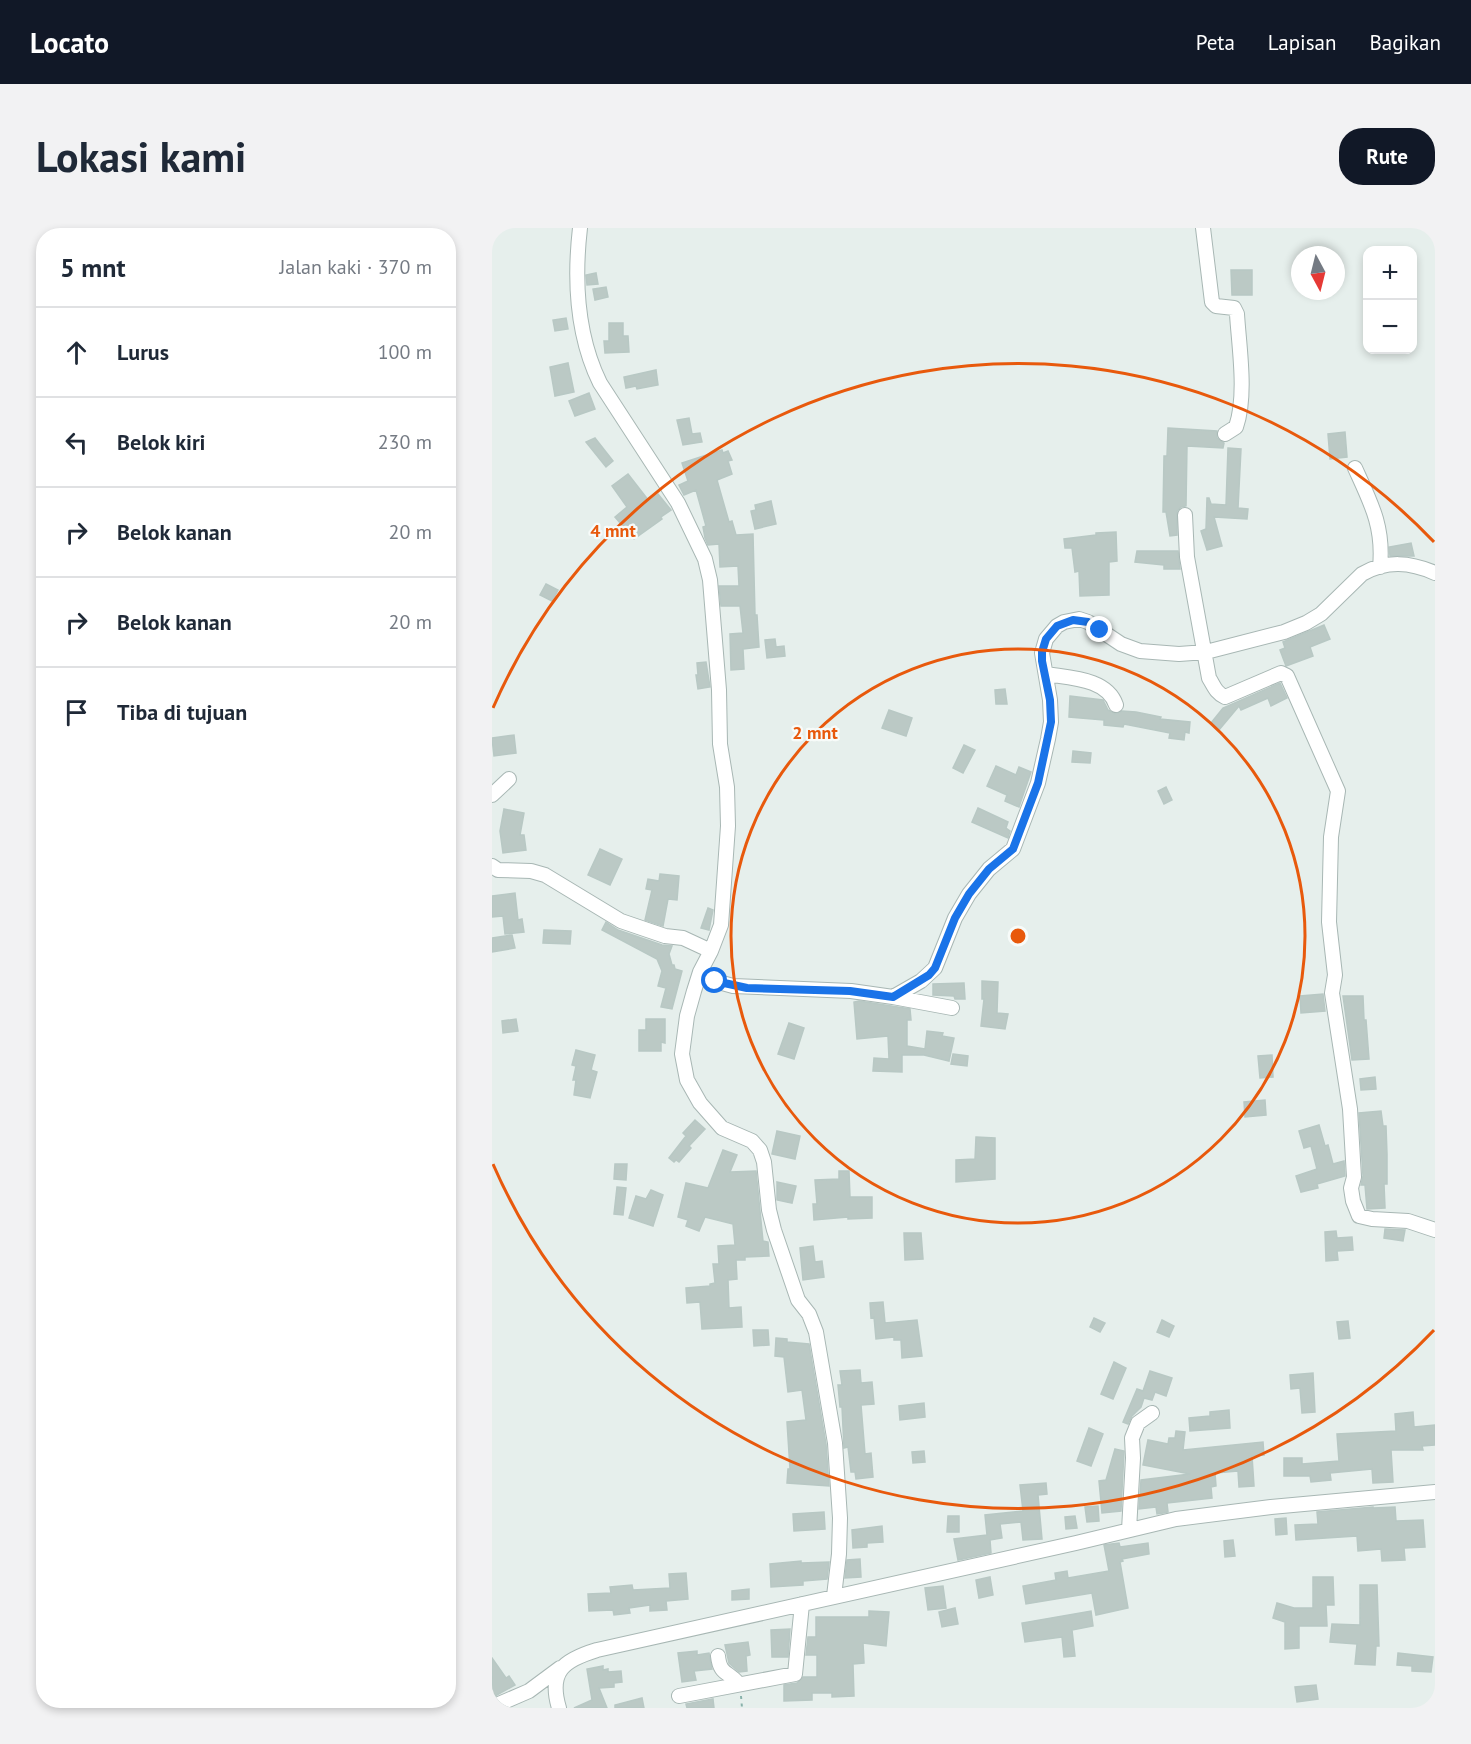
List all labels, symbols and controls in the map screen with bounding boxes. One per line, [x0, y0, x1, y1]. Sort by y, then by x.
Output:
text: Locato [30, 24, 109, 61]
text: Peta [1196, 29, 1235, 56]
text: Lapisan [1268, 29, 1336, 56]
text: Bagikan [1369, 29, 1441, 56]
button: Rute [1339, 128, 1435, 185]
text: Lokasi kami [36, 129, 246, 184]
north arrow [1291, 246, 1345, 300]
map controls [1363, 246, 1417, 354]
button: + [1363, 246, 1417, 300]
text: 5 mnt [60, 251, 126, 284]
text: Jalan kaki · 370 m [279, 254, 432, 280]
button: − [1363, 300, 1417, 354]
icon: ahead [60, 336, 93, 369]
text: Lurus [117, 338, 169, 366]
text: 100 m [378, 339, 432, 365]
icon: left [60, 426, 93, 459]
text: Belok kiri [117, 428, 206, 456]
text: 230 m [378, 429, 432, 455]
icon: right [60, 516, 93, 549]
text: Belok kanan [117, 518, 232, 546]
text: 20 m [389, 519, 432, 545]
text: 4 mnt [590, 519, 636, 542]
icon: right [60, 606, 93, 639]
text: Belok kanan [117, 608, 232, 636]
text: 20 m [389, 609, 432, 635]
route end [1086, 616, 1112, 642]
icon: arrive [60, 696, 93, 729]
text: Tiba di tujuan [117, 698, 247, 726]
text: 2 mnt [792, 721, 838, 744]
centre of rings [1008, 926, 1028, 946]
route start [701, 967, 727, 993]

